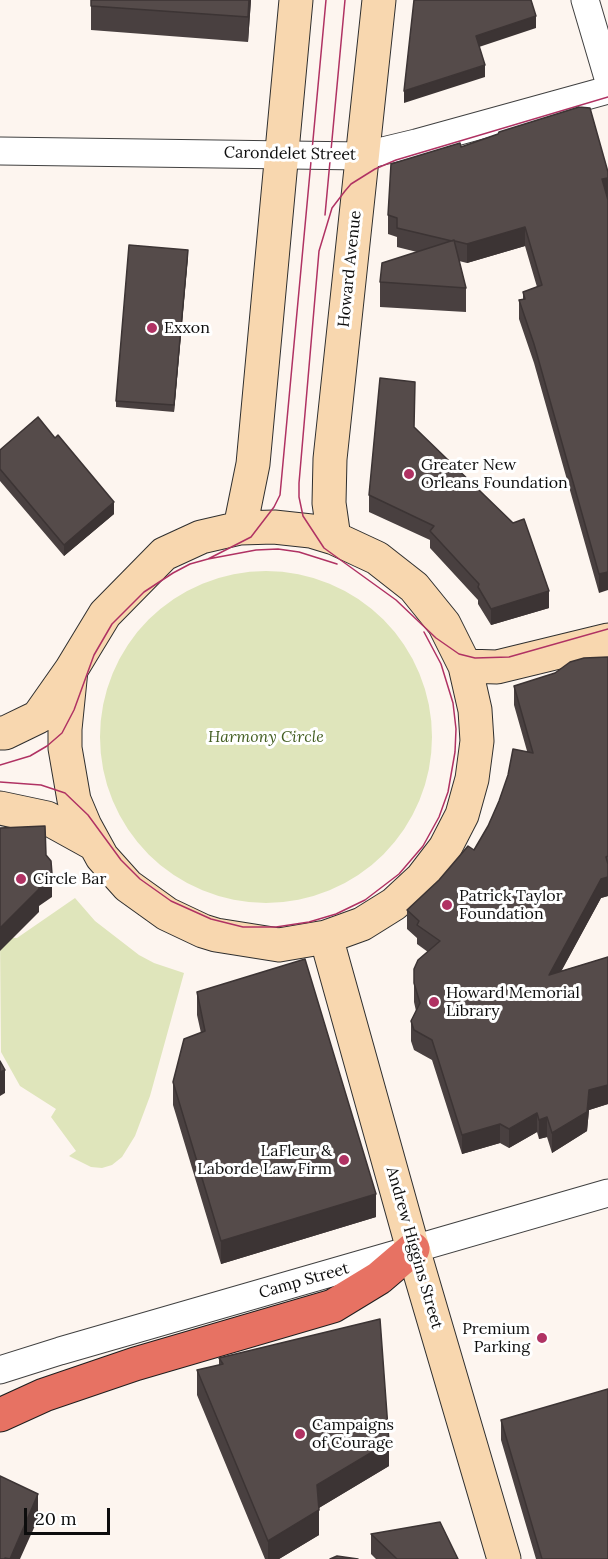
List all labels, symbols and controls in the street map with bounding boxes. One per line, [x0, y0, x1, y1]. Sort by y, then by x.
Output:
street label: Carondelet Street [224, 143, 356, 165]
street label: Howard Avenue [334, 210, 366, 328]
place label: Exxon [164, 318, 210, 338]
marker: Exxon [145, 321, 159, 335]
place label: Greater New Orleans Foundation [421, 455, 568, 493]
marker: Greater New Orleans Foundation [402, 467, 416, 481]
park label: Harmony Circle [208, 727, 324, 747]
place label: Circle Bar [33, 869, 106, 889]
marker: Circle Bar [14, 872, 28, 886]
place label: Patrick Taylor Foundation [459, 886, 563, 924]
marker: Patrick Taylor Foundation [440, 898, 454, 912]
place label: Howard Memorial Library [446, 983, 580, 1021]
marker: Howard Memorial Library [427, 995, 441, 1009]
place label: LaFleur & Laborde Law Firm [197, 1141, 332, 1179]
marker: LaFleur & Laborde Law Firm [337, 1153, 351, 1167]
street label: Andrew Higgins Street [382, 1165, 446, 1331]
street label: Camp Street [257, 1259, 351, 1303]
place label: Premium Parking [462, 1319, 530, 1357]
marker: Premium Parking [535, 1331, 549, 1345]
place label: Campaigns of Courage [312, 1415, 394, 1453]
marker: Campaigns of Courage [293, 1427, 307, 1441]
scale bar [27, 1496, 112, 1534]
text: 20 m [35, 1507, 77, 1530]

